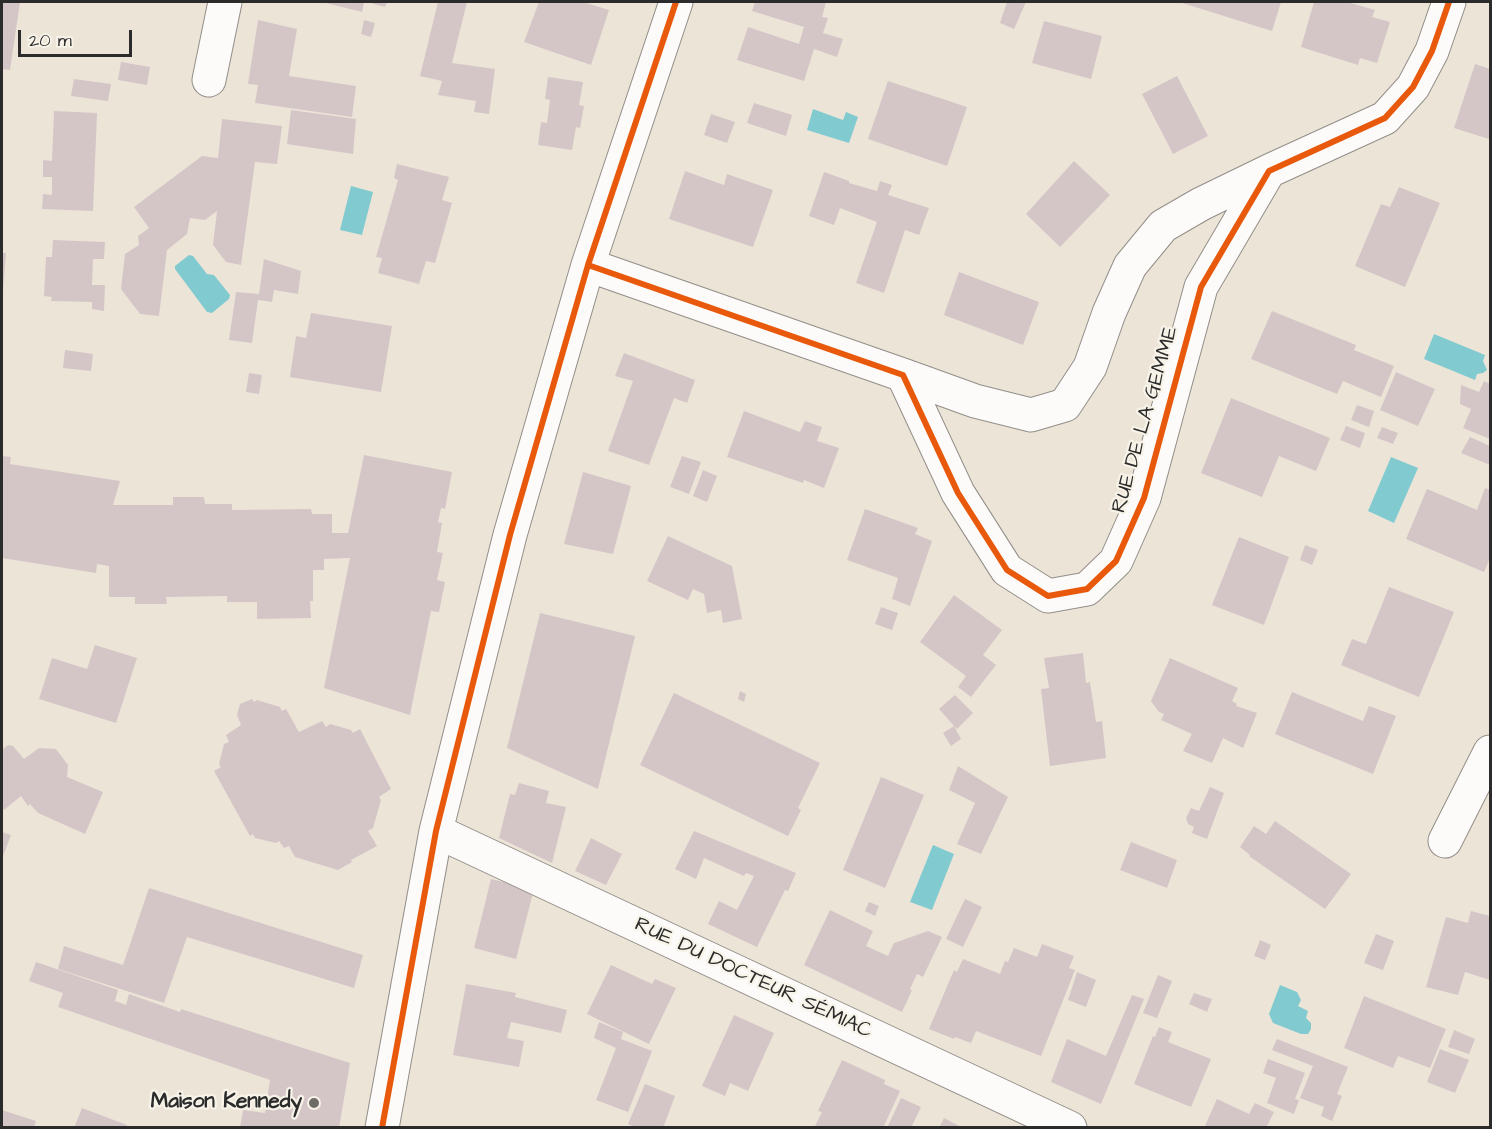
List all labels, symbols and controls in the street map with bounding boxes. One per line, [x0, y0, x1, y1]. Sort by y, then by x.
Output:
scale bar [21, 18, 135, 56]
text: 20 m [29, 28, 72, 53]
street label: RUE DE LA GEMME [1107, 324, 1185, 516]
street label: RUE DU DOCTEUR SÉMIAC [630, 913, 876, 1045]
place label: Maison Kennedy [151, 1090, 302, 1116]
marker: Maison Kennedy [307, 1096, 321, 1110]

